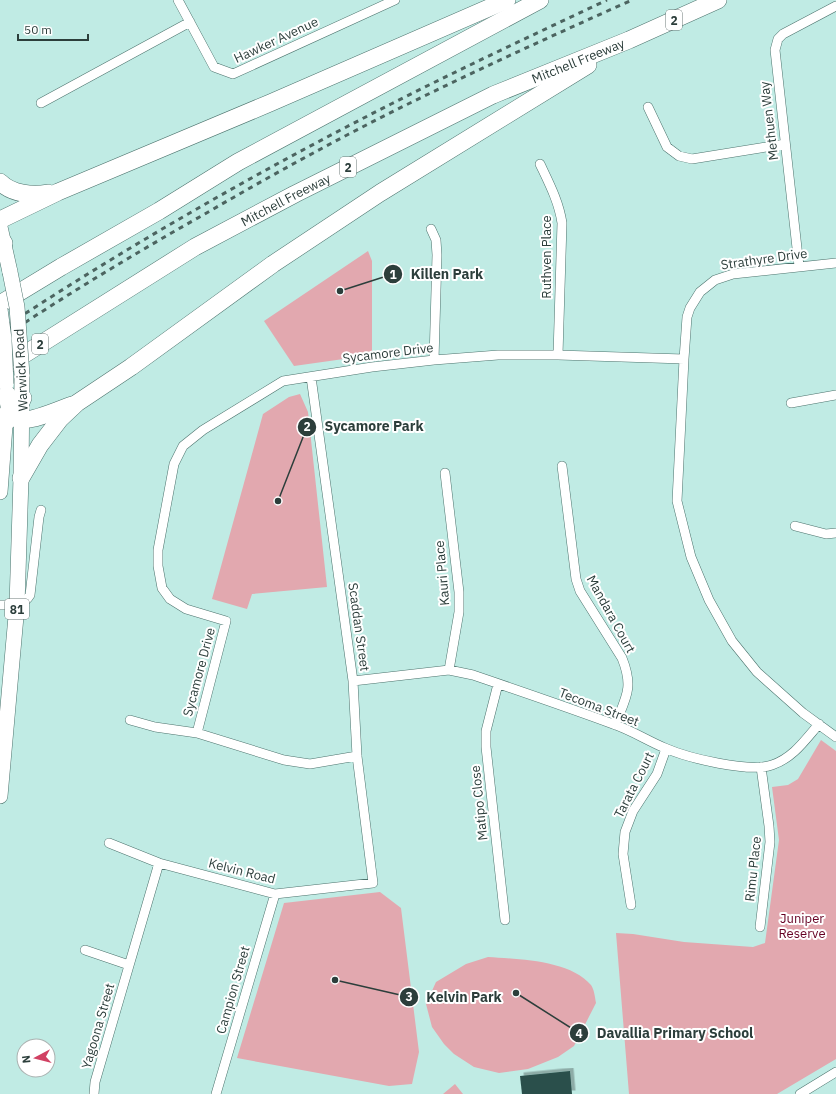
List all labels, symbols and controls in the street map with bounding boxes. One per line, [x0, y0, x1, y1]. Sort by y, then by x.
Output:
road number: 2 [666, 10, 682, 30]
street label: Hawker Avenue [231, 13, 321, 67]
scale bar [18, 16, 88, 42]
text: 50 m [24, 22, 52, 37]
street label: Mitchell Freeway [529, 34, 627, 87]
street label: Methuen Way [756, 80, 782, 161]
road number: 2 [340, 157, 356, 177]
street label: Mitchell Freeway [238, 169, 334, 230]
street label: Ruthven Place [538, 215, 555, 299]
street label: Strathyre Drive [720, 245, 808, 273]
callout: Killen Park [383, 261, 491, 287]
text: Killen Park [411, 265, 484, 283]
text: 1 [389, 267, 397, 282]
street label: Warwick Road [10, 328, 32, 412]
road number: 2 [32, 334, 48, 354]
street label: Sycamore Drive [342, 339, 434, 367]
callout: Sycamore Park [297, 414, 432, 440]
text: Sycamore Park [324, 417, 424, 435]
text: 2 [303, 419, 311, 434]
street label: Kauri Place [431, 540, 453, 606]
street label: Mandara Court [583, 572, 639, 656]
street label: Scaddan Street [344, 582, 374, 672]
road number: 81 [5, 599, 29, 619]
street label: Sycamore Drive [179, 626, 219, 718]
street label: Tecoma Street [557, 684, 641, 730]
street label: Tarata Court [610, 749, 658, 821]
street label: Matipo Close [467, 765, 491, 841]
street label: Rimu Place [741, 836, 765, 902]
street label: Kelvin Road [207, 854, 277, 888]
park label: Juniper Reserve [778, 910, 826, 942]
street label: Campion Street [212, 944, 254, 1036]
street label: Yagoona Street [78, 981, 118, 1071]
callout: Kelvin Park [399, 984, 510, 1010]
text: Kelvin Park [426, 988, 503, 1006]
text: 3 [405, 989, 413, 1004]
callout: Davallia Primary School [569, 1020, 761, 1046]
text: Davallia Primary School [597, 1024, 753, 1042]
text: 4 [575, 1026, 583, 1041]
north arrow [16, 1038, 56, 1078]
text: N [19, 1054, 34, 1064]

